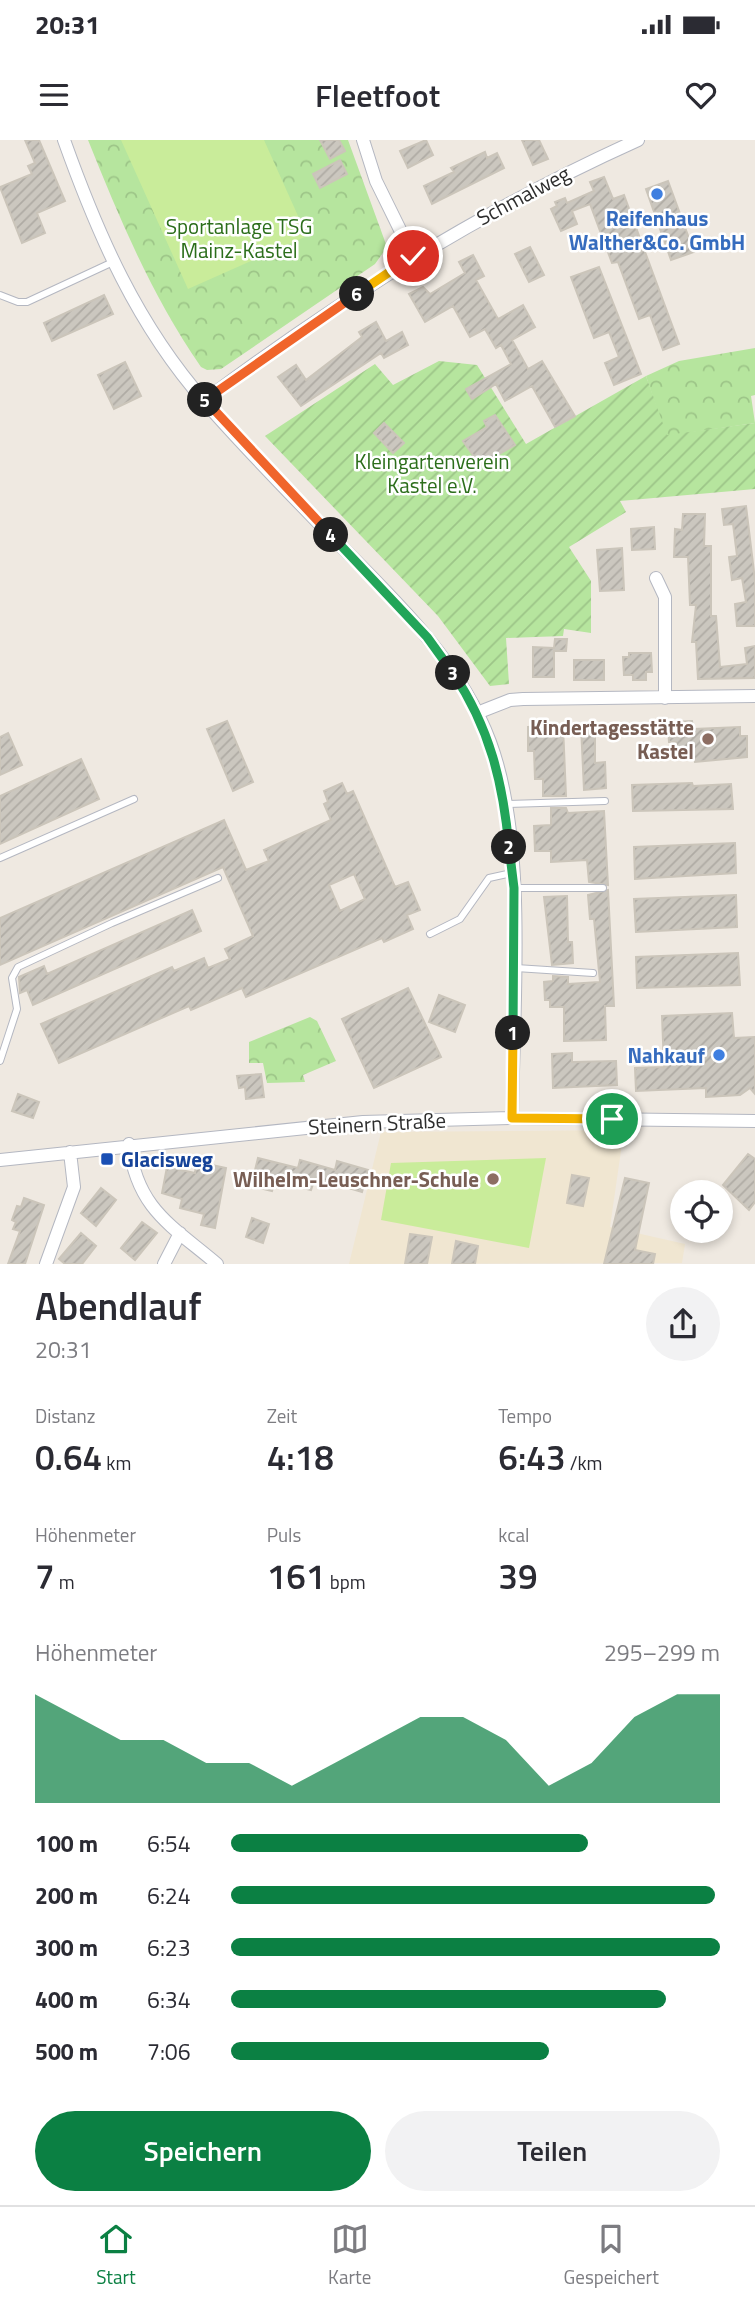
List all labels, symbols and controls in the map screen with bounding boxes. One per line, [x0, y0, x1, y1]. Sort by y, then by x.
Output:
text: 20:31 [35, 5, 100, 44]
text: Fleetfoot [315, 71, 440, 119]
icon: menu [35, 76, 73, 114]
icon: heart [682, 76, 720, 114]
street label: Schmalweg [470, 157, 576, 233]
marker: Reifenhaus Walther&Co. GmbH [649, 186, 665, 202]
place label: Reifenhaus Walther&Co. GmbH [569, 202, 745, 258]
park label: Sportanlage TSG Mainz-Kastel [166, 210, 312, 266]
pin [383, 226, 443, 286]
icon: check [394, 237, 432, 275]
pin: 6 [340, 276, 374, 312]
text: 6 [351, 279, 362, 308]
pin: 5 [188, 383, 222, 418]
text: 5 [199, 385, 210, 414]
park label: Kleingartenverein Kastel e.V. [354, 445, 510, 501]
pin: 4 [314, 518, 348, 552]
text: 4 [325, 520, 336, 549]
pin: 3 [435, 656, 470, 690]
text: 3 [447, 658, 458, 687]
place label: Kindertagesstätte Kastel [530, 711, 694, 767]
marker: Kindertagesstätte Kastel [700, 731, 716, 747]
pin: 2 [491, 830, 526, 864]
text: 2 [503, 832, 514, 861]
pin: 1 [496, 1016, 530, 1050]
text: 1 [507, 1018, 518, 1047]
place label: Nahkauf [627, 1039, 705, 1071]
marker: Nahkauf [711, 1047, 727, 1063]
pin [582, 1089, 642, 1149]
icon: arrive [593, 1100, 631, 1138]
street label: Steinern Straße [307, 1103, 447, 1143]
place label: Glacisweg [121, 1143, 213, 1175]
marker: Glacisweg [99, 1151, 115, 1167]
place label: Wilhelm-Leuschner-Schule [233, 1163, 479, 1195]
marker: Wilhelm-Leuschner-Schule [485, 1171, 501, 1187]
map controls [670, 1180, 733, 1243]
button: locate [670, 1180, 733, 1243]
text: Abendlauf [35, 1277, 201, 1335]
button: share [646, 1287, 720, 1361]
text: 20:31 [35, 1332, 92, 1367]
text: Distanz [35, 1401, 95, 1430]
text: Zeit [267, 1401, 297, 1430]
text: Tempo [498, 1401, 552, 1430]
text: 0.64 [35, 1430, 102, 1484]
text: 4:18 [267, 1430, 334, 1484]
text: 6:43 [498, 1430, 566, 1484]
text: km [102, 1448, 131, 1477]
text: /km [566, 1448, 603, 1477]
text: Höhenmeter [35, 1520, 136, 1549]
text: Puls [267, 1520, 301, 1549]
text: kcal [498, 1520, 529, 1549]
text: 7 [35, 1549, 55, 1603]
text: 161 [267, 1549, 325, 1603]
text: 39 [498, 1549, 538, 1603]
text: m [55, 1567, 75, 1596]
text: bpm [325, 1567, 366, 1596]
text: Höhenmeter [35, 1635, 157, 1670]
text: 295–299 m [604, 1635, 720, 1670]
text: 100 m [35, 1826, 98, 1861]
text: 6:54 [147, 1826, 191, 1861]
text: 200 m [35, 1878, 98, 1913]
text: 6:24 [147, 1878, 191, 1913]
text: 300 m [35, 1930, 98, 1965]
text: 6:23 [147, 1930, 191, 1965]
text: 400 m [35, 1982, 98, 2017]
text: 6:34 [147, 1982, 191, 2017]
text: 500 m [35, 2034, 98, 2069]
text: 7:06 [147, 2034, 191, 2069]
button: Speichern [35, 2111, 371, 2191]
button: Teilen [385, 2111, 720, 2191]
tab: Start [96, 2220, 136, 2291]
tab: Karte [328, 2220, 371, 2291]
tab: Gespeichert [564, 2220, 659, 2291]

